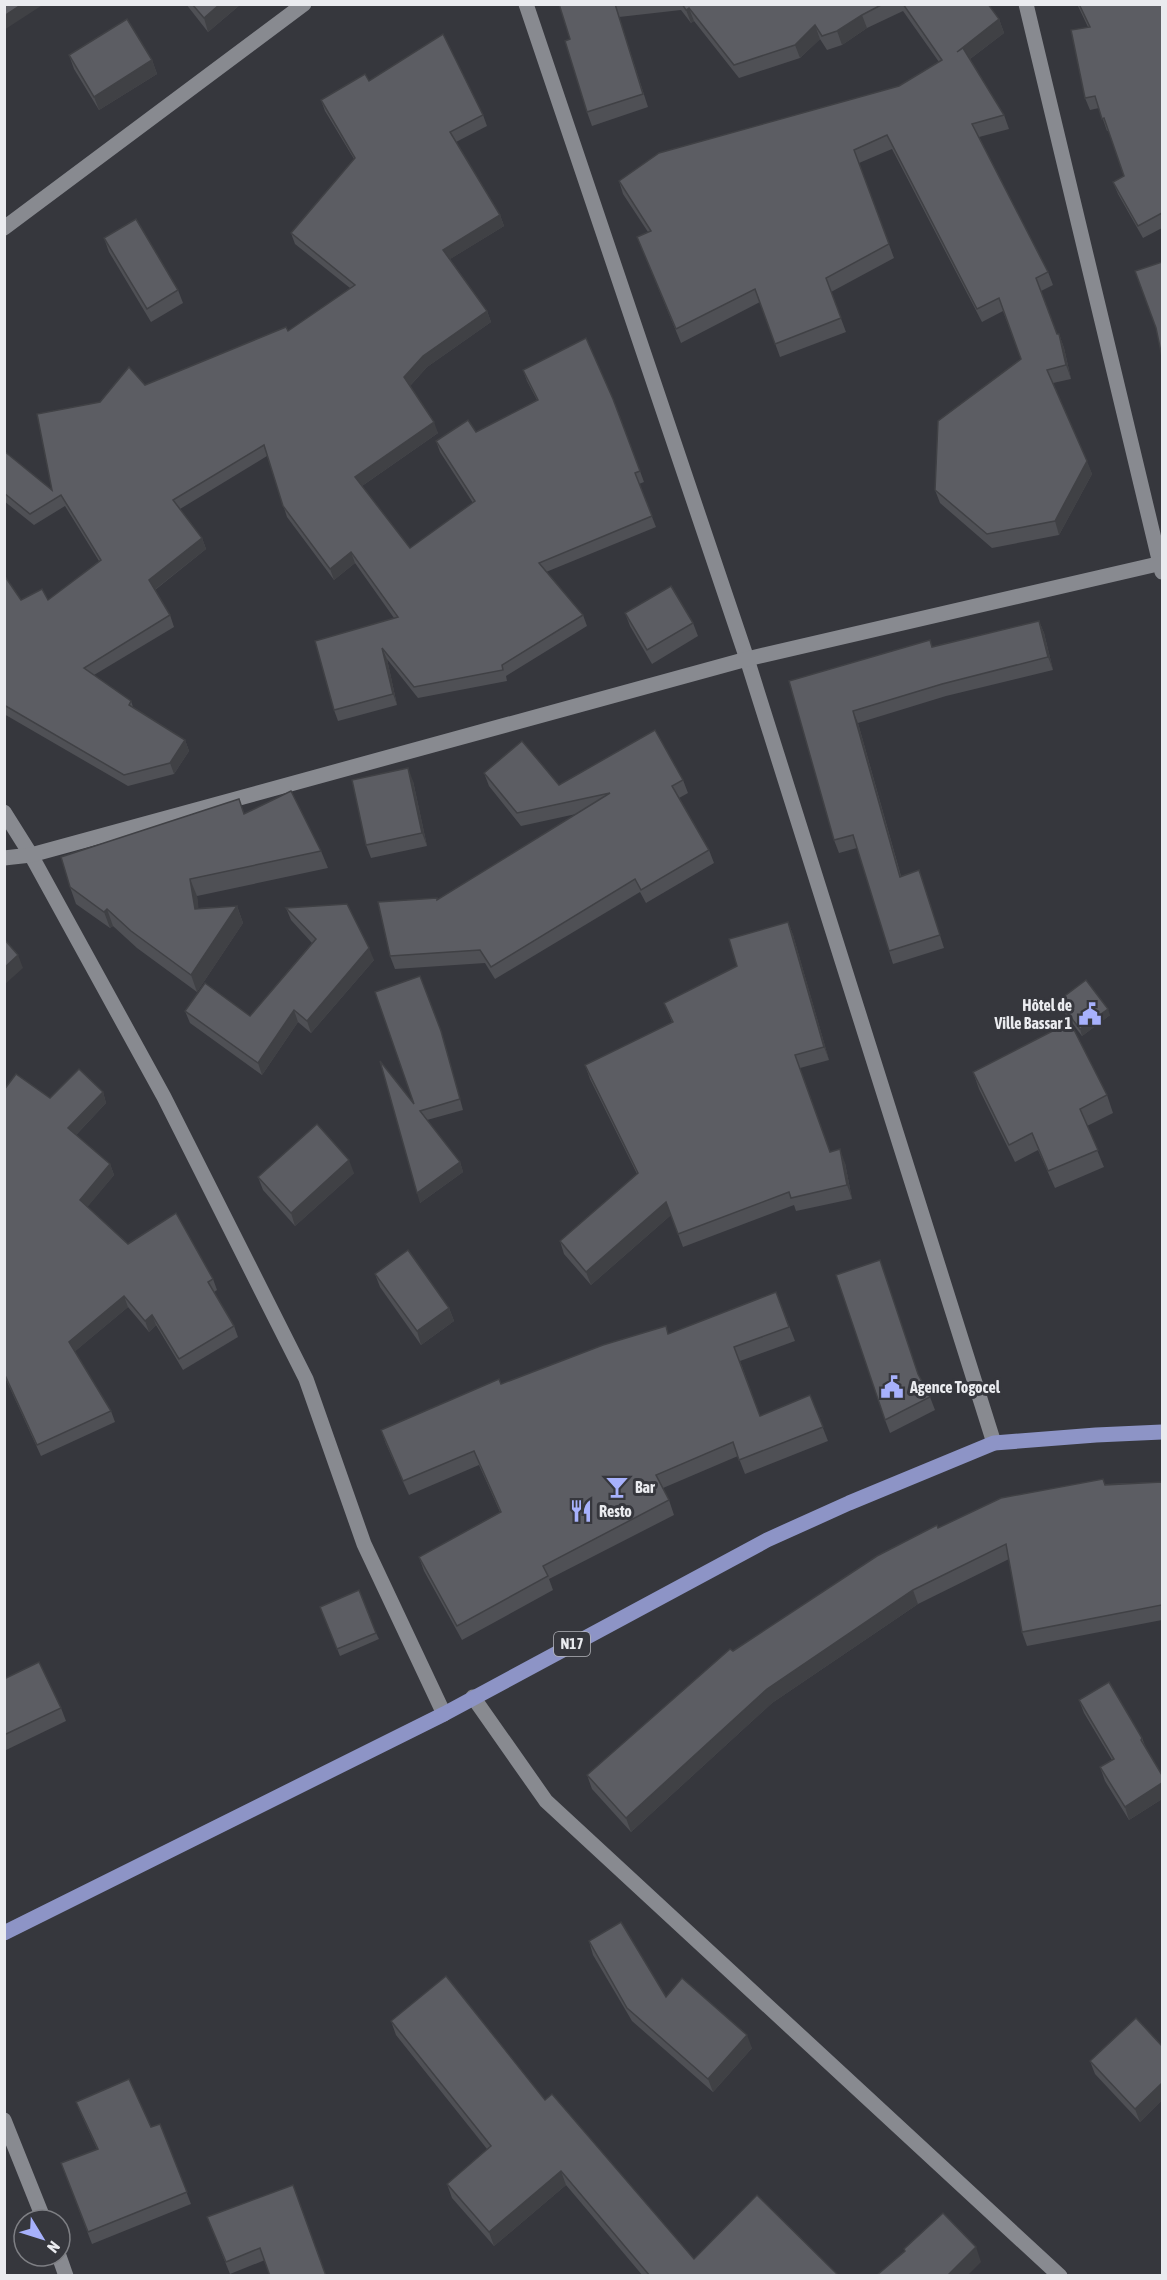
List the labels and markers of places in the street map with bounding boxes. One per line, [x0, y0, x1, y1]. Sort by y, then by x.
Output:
place label: Hôtel de Ville Bassar 1 [994, 996, 1072, 1032]
public building icon: Hôtel de Ville Bassar 1 [1077, 1001, 1103, 1027]
public building icon: Agence Togocel [879, 1374, 905, 1400]
place label: Agence Togocel [909, 1378, 1001, 1396]
bar icon: Bar [604, 1474, 630, 1500]
place label: Bar [635, 1478, 655, 1496]
restaurant icon: Resto [568, 1498, 594, 1524]
place label: Resto [599, 1502, 632, 1520]

